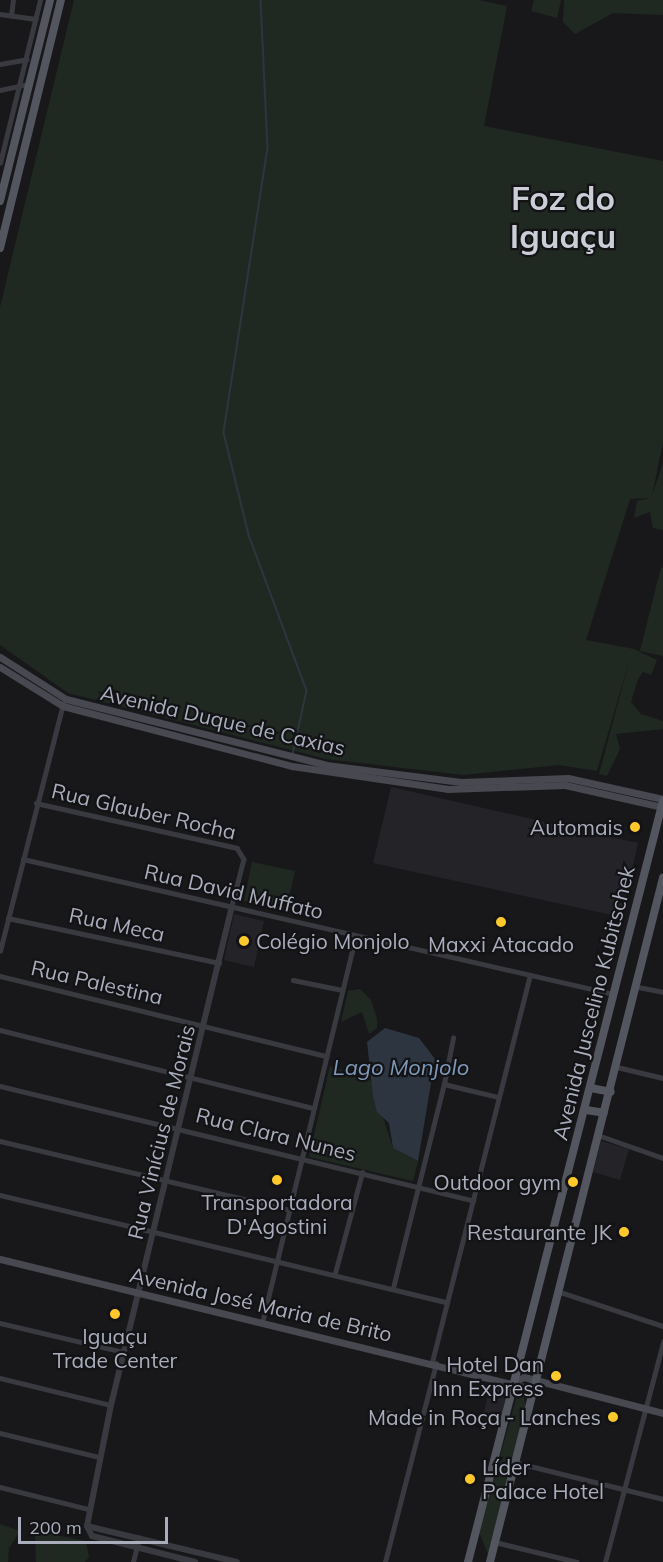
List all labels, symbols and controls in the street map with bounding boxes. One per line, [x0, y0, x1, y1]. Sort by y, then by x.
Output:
district label: Foz do Iguaçu [510, 178, 616, 256]
street label: Avenida Duque de Caxias [98, 680, 348, 760]
street label: Rua Glauber Rocha [49, 778, 239, 844]
place label: Automais [530, 814, 623, 840]
marker: Automais [628, 820, 642, 834]
street label: Rua David Muffato [142, 858, 326, 924]
street label: Avenida Juscelino Kubitschek [547, 863, 639, 1143]
street label: Rua Meca [67, 902, 167, 946]
marker: Maxxi Atacado [494, 915, 508, 929]
place label: Colégio Monjolo [256, 928, 409, 954]
place label: Maxxi Atacado [428, 931, 574, 957]
marker: Colégio Monjolo [237, 934, 251, 948]
street label: Rua Palestina [29, 955, 165, 1009]
street label: Rua Vinícius de Morais [122, 1022, 200, 1242]
water label: Lago Monjolo [333, 1055, 469, 1081]
street label: Rua Clara Nunes [193, 1102, 359, 1166]
place label: Outdoor gym [433, 1169, 561, 1195]
marker: Transportadora D'Agostini [270, 1173, 284, 1187]
marker: Outdoor gym [566, 1175, 580, 1189]
place label: Transportadora D'Agostini [201, 1189, 353, 1239]
place label: Restaurante JK [467, 1219, 612, 1245]
marker: Restaurante JK [617, 1225, 631, 1239]
street label: Avenida José Maria de Brito [127, 1262, 395, 1346]
marker: Iguaçu Trade Center [108, 1307, 122, 1321]
place label: Iguaçu Trade Center [53, 1323, 177, 1373]
place label: Hotel Dan Inn Express [433, 1351, 544, 1401]
marker: Hotel Dan Inn Express [549, 1369, 563, 1383]
place label: Made in Roça - Lanches [368, 1404, 601, 1430]
marker: Made in Roça - Lanches [606, 1410, 620, 1424]
place label: Líder Palace Hotel [482, 1454, 604, 1504]
marker: Líder Palace Hotel [463, 1472, 477, 1486]
scale bar [21, 1505, 171, 1543]
text: 200 m [29, 1516, 82, 1539]

